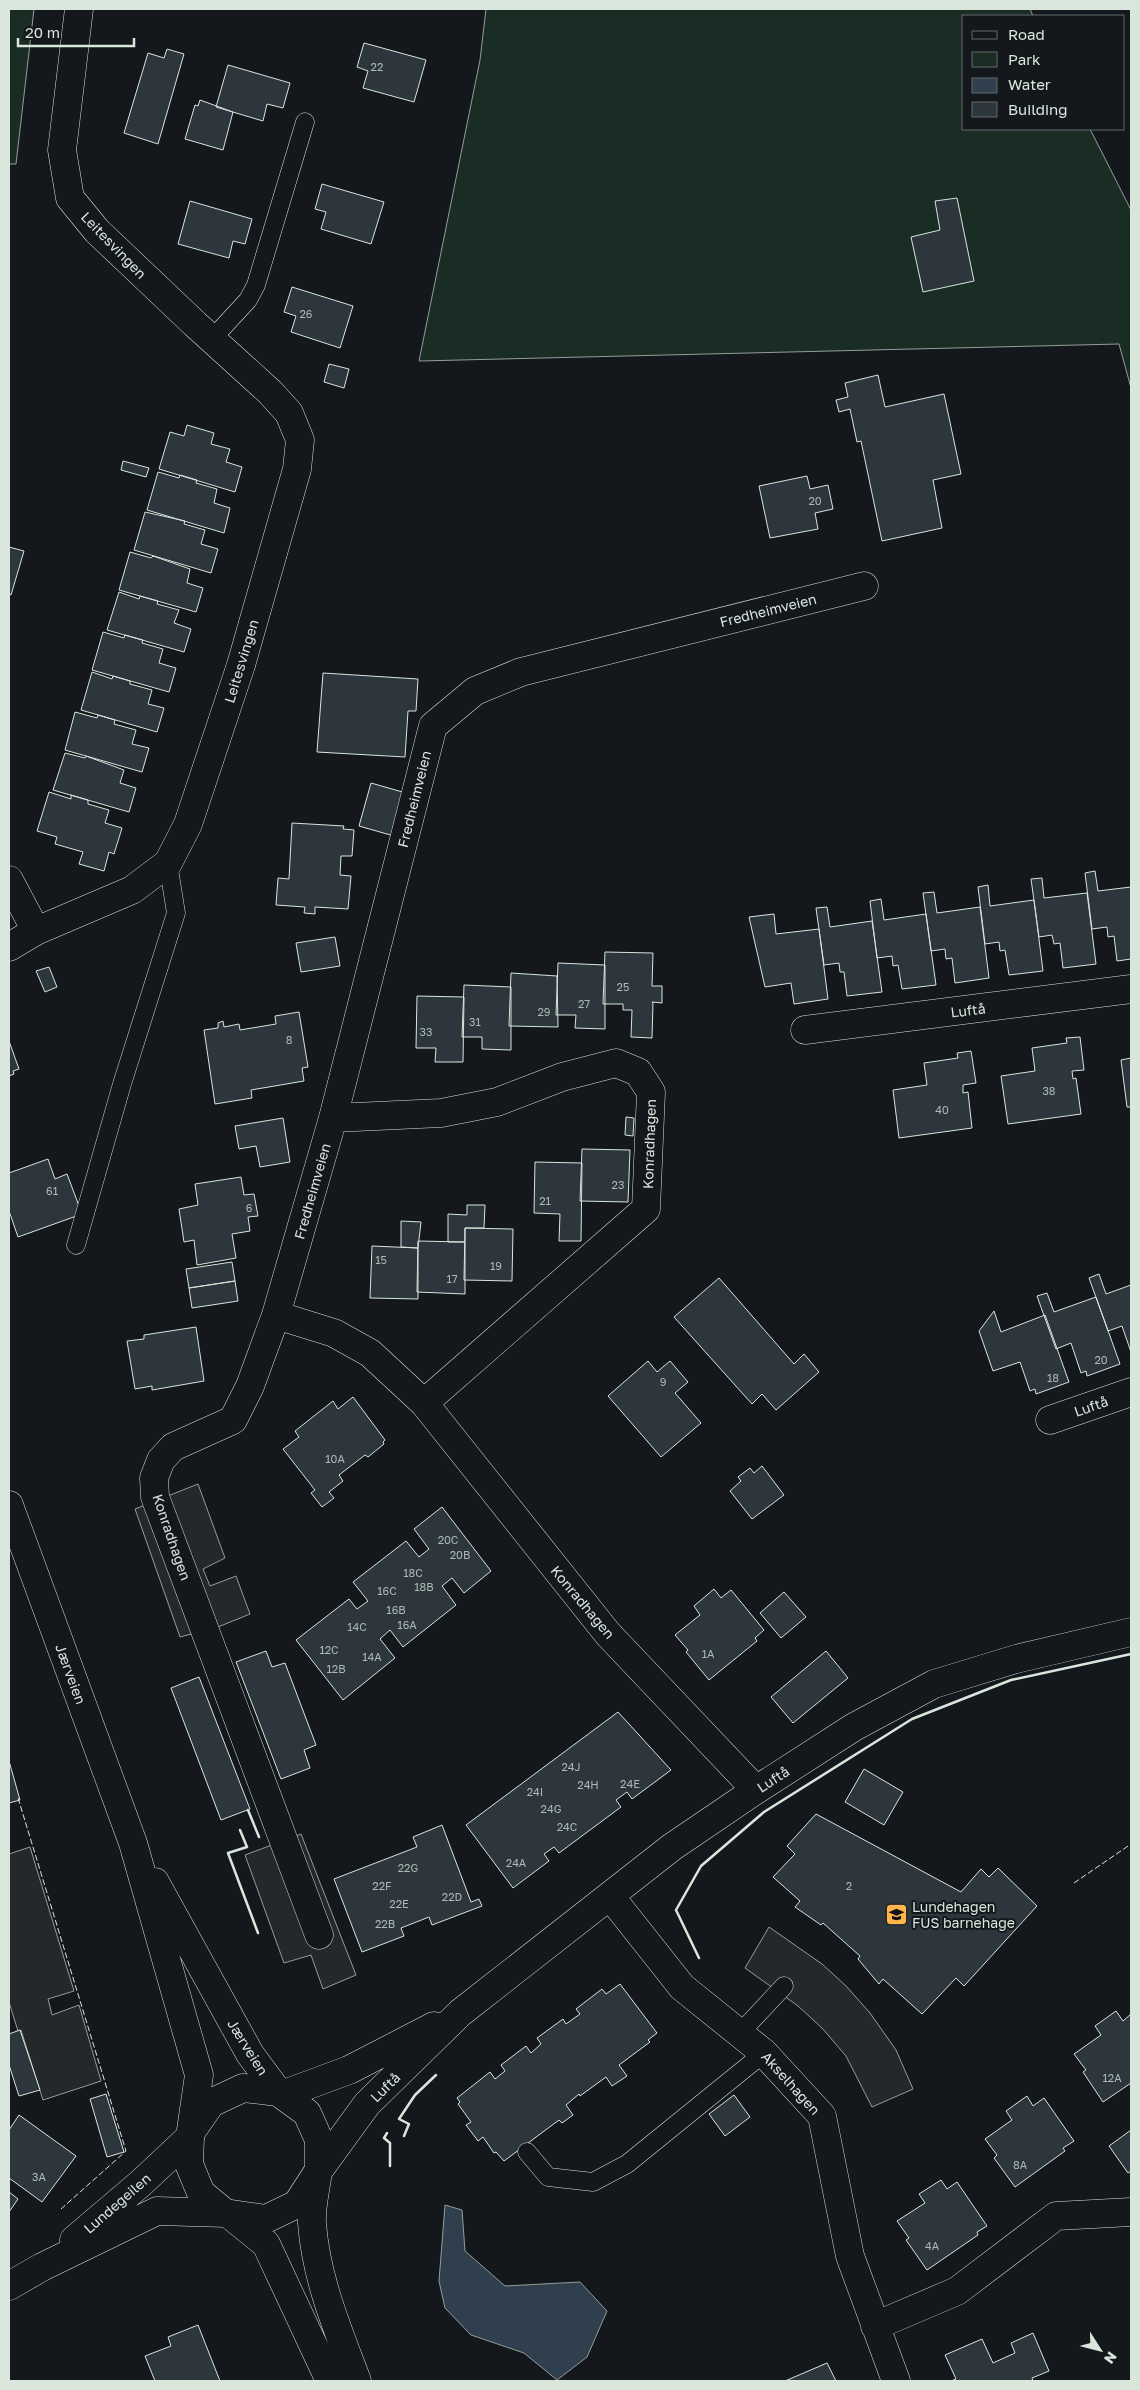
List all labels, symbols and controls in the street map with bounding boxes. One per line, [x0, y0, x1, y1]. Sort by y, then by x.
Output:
scale bar [18, 15, 134, 47]
legend [962, 15, 1125, 130]
text: 20 m [25, 23, 60, 41]
text: Road [1008, 25, 1045, 43]
text: Park [1008, 50, 1041, 68]
house number: 22 [371, 60, 383, 73]
text: Water [1008, 75, 1051, 93]
text: Building [1008, 100, 1068, 118]
street label: Leitesvingen [78, 208, 150, 282]
house number: 26 [299, 307, 313, 320]
house number: 20 [808, 494, 822, 507]
street label: Fredheimveien [718, 590, 818, 630]
street label: Leitesvingen [220, 617, 262, 705]
street label: Fredheimveien [394, 749, 434, 849]
house number: 25 [617, 980, 629, 993]
house number: 27 [578, 997, 590, 1010]
street label: Luftå [950, 999, 986, 1021]
house number: 29 [537, 1005, 551, 1018]
house number: 31 [469, 1015, 481, 1028]
house number: 33 [420, 1025, 432, 1038]
house number: 8 [286, 1033, 293, 1046]
house number: 38 [1042, 1084, 1056, 1097]
street label: Konradhagen [639, 1099, 659, 1189]
house number: 40 [935, 1103, 949, 1116]
street label: Fredheimveien [290, 1141, 334, 1241]
house number: 23 [612, 1178, 624, 1191]
house number: 61 [46, 1184, 58, 1197]
house number: 21 [539, 1194, 551, 1207]
house number: 6 [246, 1201, 253, 1214]
house number: 15 [375, 1253, 387, 1266]
house number: 19 [490, 1259, 502, 1272]
house number: 17 [446, 1272, 458, 1285]
house number: 20 [1094, 1353, 1108, 1366]
house number: 18 [1047, 1371, 1059, 1384]
house number: 9 [660, 1375, 666, 1388]
street label: Luftå [1072, 1392, 1110, 1420]
house number: 10A [325, 1452, 345, 1465]
street label: Konradhagen [149, 1492, 195, 1582]
house number: 20C [438, 1533, 458, 1546]
house number: 20B [450, 1548, 470, 1561]
street label: Konradhagen [548, 1562, 618, 1642]
house number: 18C [403, 1566, 423, 1579]
house number: 18B [414, 1580, 434, 1593]
house number: 16C [377, 1584, 397, 1597]
house number: 16B [386, 1603, 406, 1616]
house number: 16A [397, 1618, 417, 1631]
house number: 14C [347, 1620, 367, 1633]
street label: Jærveien [52, 1642, 90, 1706]
house number: 12C [319, 1643, 339, 1656]
house number: 1A [702, 1647, 715, 1660]
house number: 14A [362, 1650, 382, 1663]
house number: 12B [326, 1662, 346, 1675]
house number: 24J [561, 1760, 581, 1773]
street label: Luftå [754, 1762, 792, 1796]
house number: 24E [620, 1777, 640, 1790]
house number: 24H [577, 1778, 599, 1791]
house number: 24I [527, 1785, 543, 1798]
house number: 24G [541, 1802, 562, 1815]
house number: 24C [557, 1820, 577, 1833]
house number: 24A [506, 1856, 527, 1869]
house number: 22G [398, 1861, 419, 1874]
house number: 22F [372, 1879, 392, 1892]
house number: 2 [846, 1879, 852, 1892]
house number: 22D [442, 1890, 463, 1903]
house number: 22E [389, 1897, 409, 1910]
place label: Lundehagen FUS barnehage [912, 1898, 1015, 1931]
school or university icon: Lundehagen FUS barnehage [884, 1902, 908, 1926]
house number: 22B [375, 1917, 395, 1930]
street label: Jærveien [224, 2016, 272, 2078]
street label: Akselhagen [758, 2048, 824, 2118]
street label: Luftå [367, 2069, 403, 2105]
house number: 12A [1102, 2071, 1122, 2084]
house number: 8A [1013, 2158, 1028, 2171]
street label: Lundegeilen [80, 2169, 154, 2237]
house number: 3A [32, 2170, 47, 2183]
house number: 4A [925, 2239, 940, 2252]
north arrow [1075, 2325, 1125, 2375]
text: N [1101, 2349, 1121, 2367]

